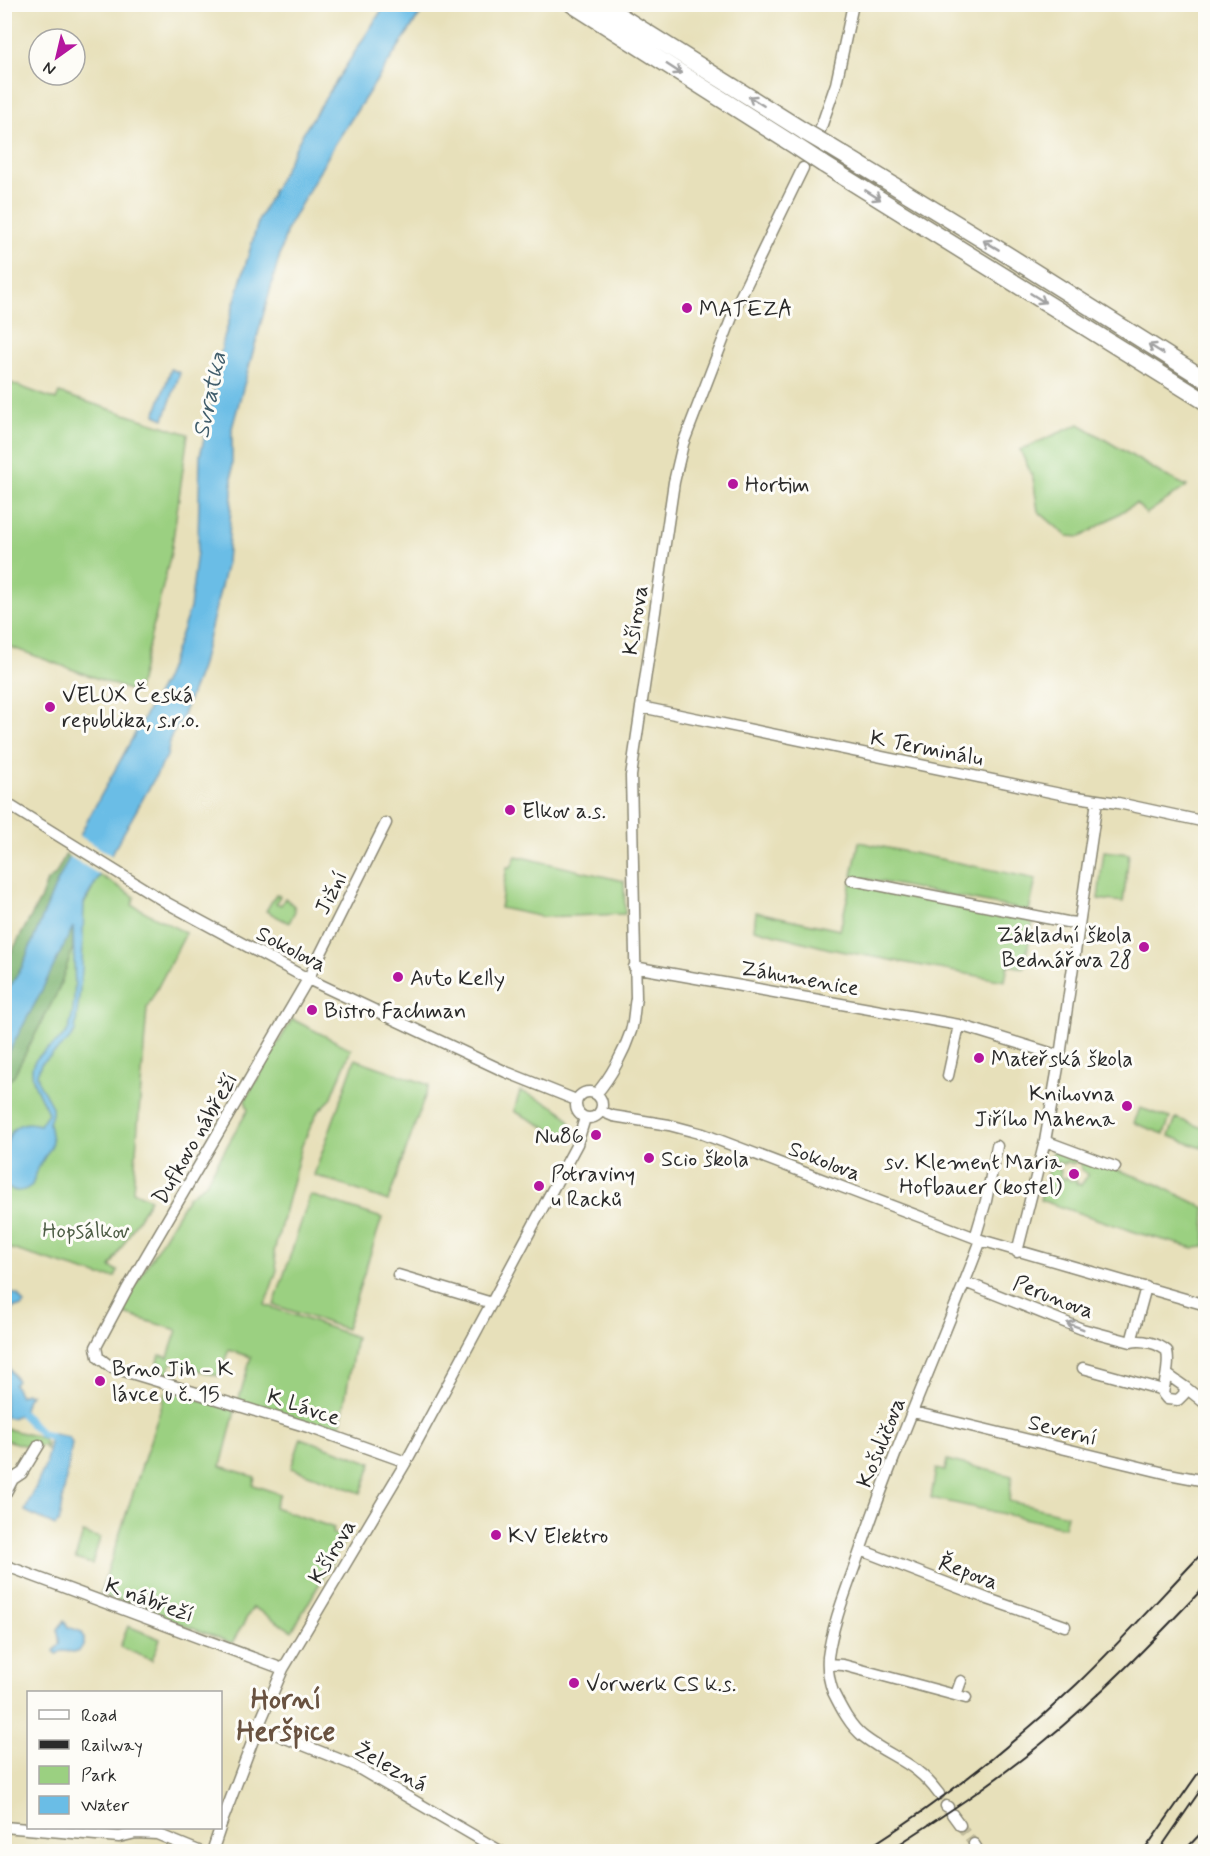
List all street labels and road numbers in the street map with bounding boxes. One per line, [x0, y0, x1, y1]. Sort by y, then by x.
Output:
street label: Kšírova [617, 583, 655, 657]
street label: K Terminálu [868, 724, 986, 774]
street label: Jižní [309, 866, 355, 920]
street label: Sokolova [251, 920, 331, 979]
street label: Záhumenice [738, 955, 861, 1003]
street label: Dufkovo nábřeží [147, 1068, 245, 1210]
street label: Sokolova [784, 1135, 864, 1188]
street label: Perunova [1009, 1270, 1098, 1326]
street label: K Lávce [264, 1383, 343, 1433]
street label: Košuličova [851, 1393, 913, 1492]
street label: Severní [1025, 1409, 1100, 1453]
street label: Kšírova [303, 1515, 363, 1589]
street label: Řepova [934, 1549, 1002, 1597]
street label: K nábřeží [101, 1572, 198, 1630]
street label: Železná [350, 1736, 432, 1799]

